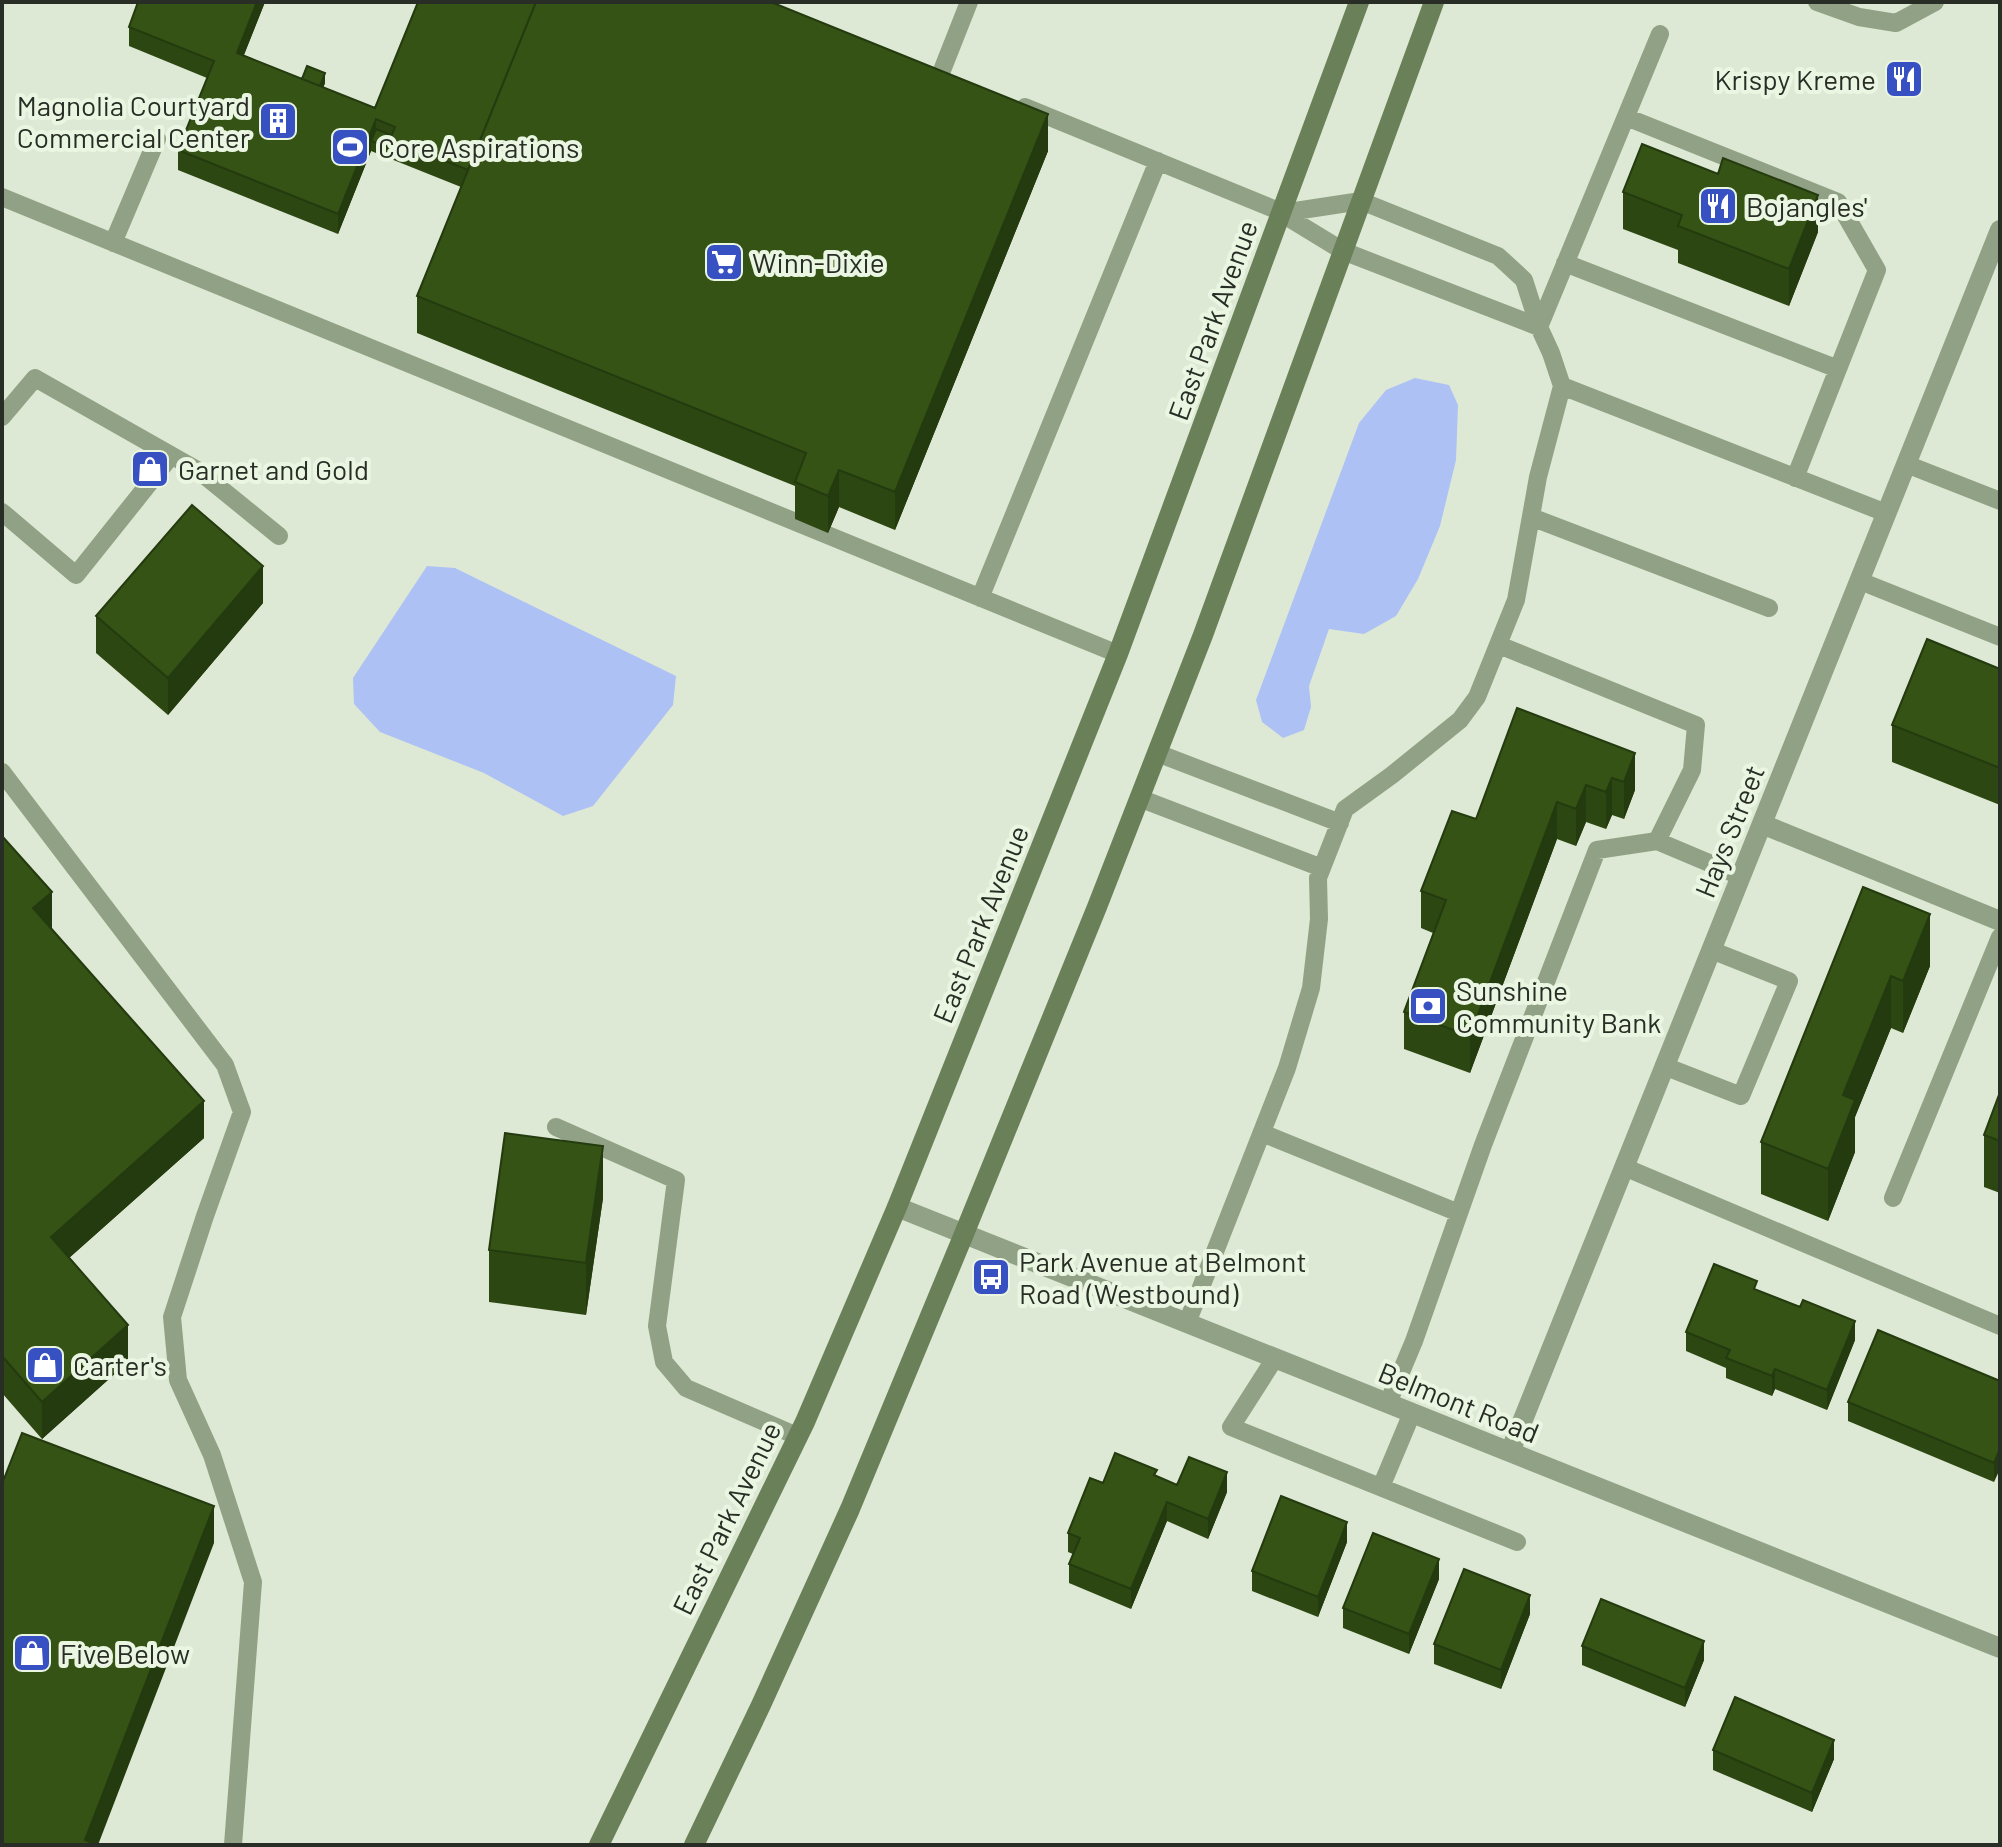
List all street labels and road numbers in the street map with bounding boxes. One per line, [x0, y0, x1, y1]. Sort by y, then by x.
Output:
street label: East Park Avenue [1160, 215, 1264, 425]
street label: Hays Street [1687, 760, 1771, 902]
street label: East Park Avenue [925, 820, 1035, 1028]
street label: Belmont Road [1374, 1354, 1544, 1450]
street label: East Park Avenue [665, 1416, 787, 1620]

